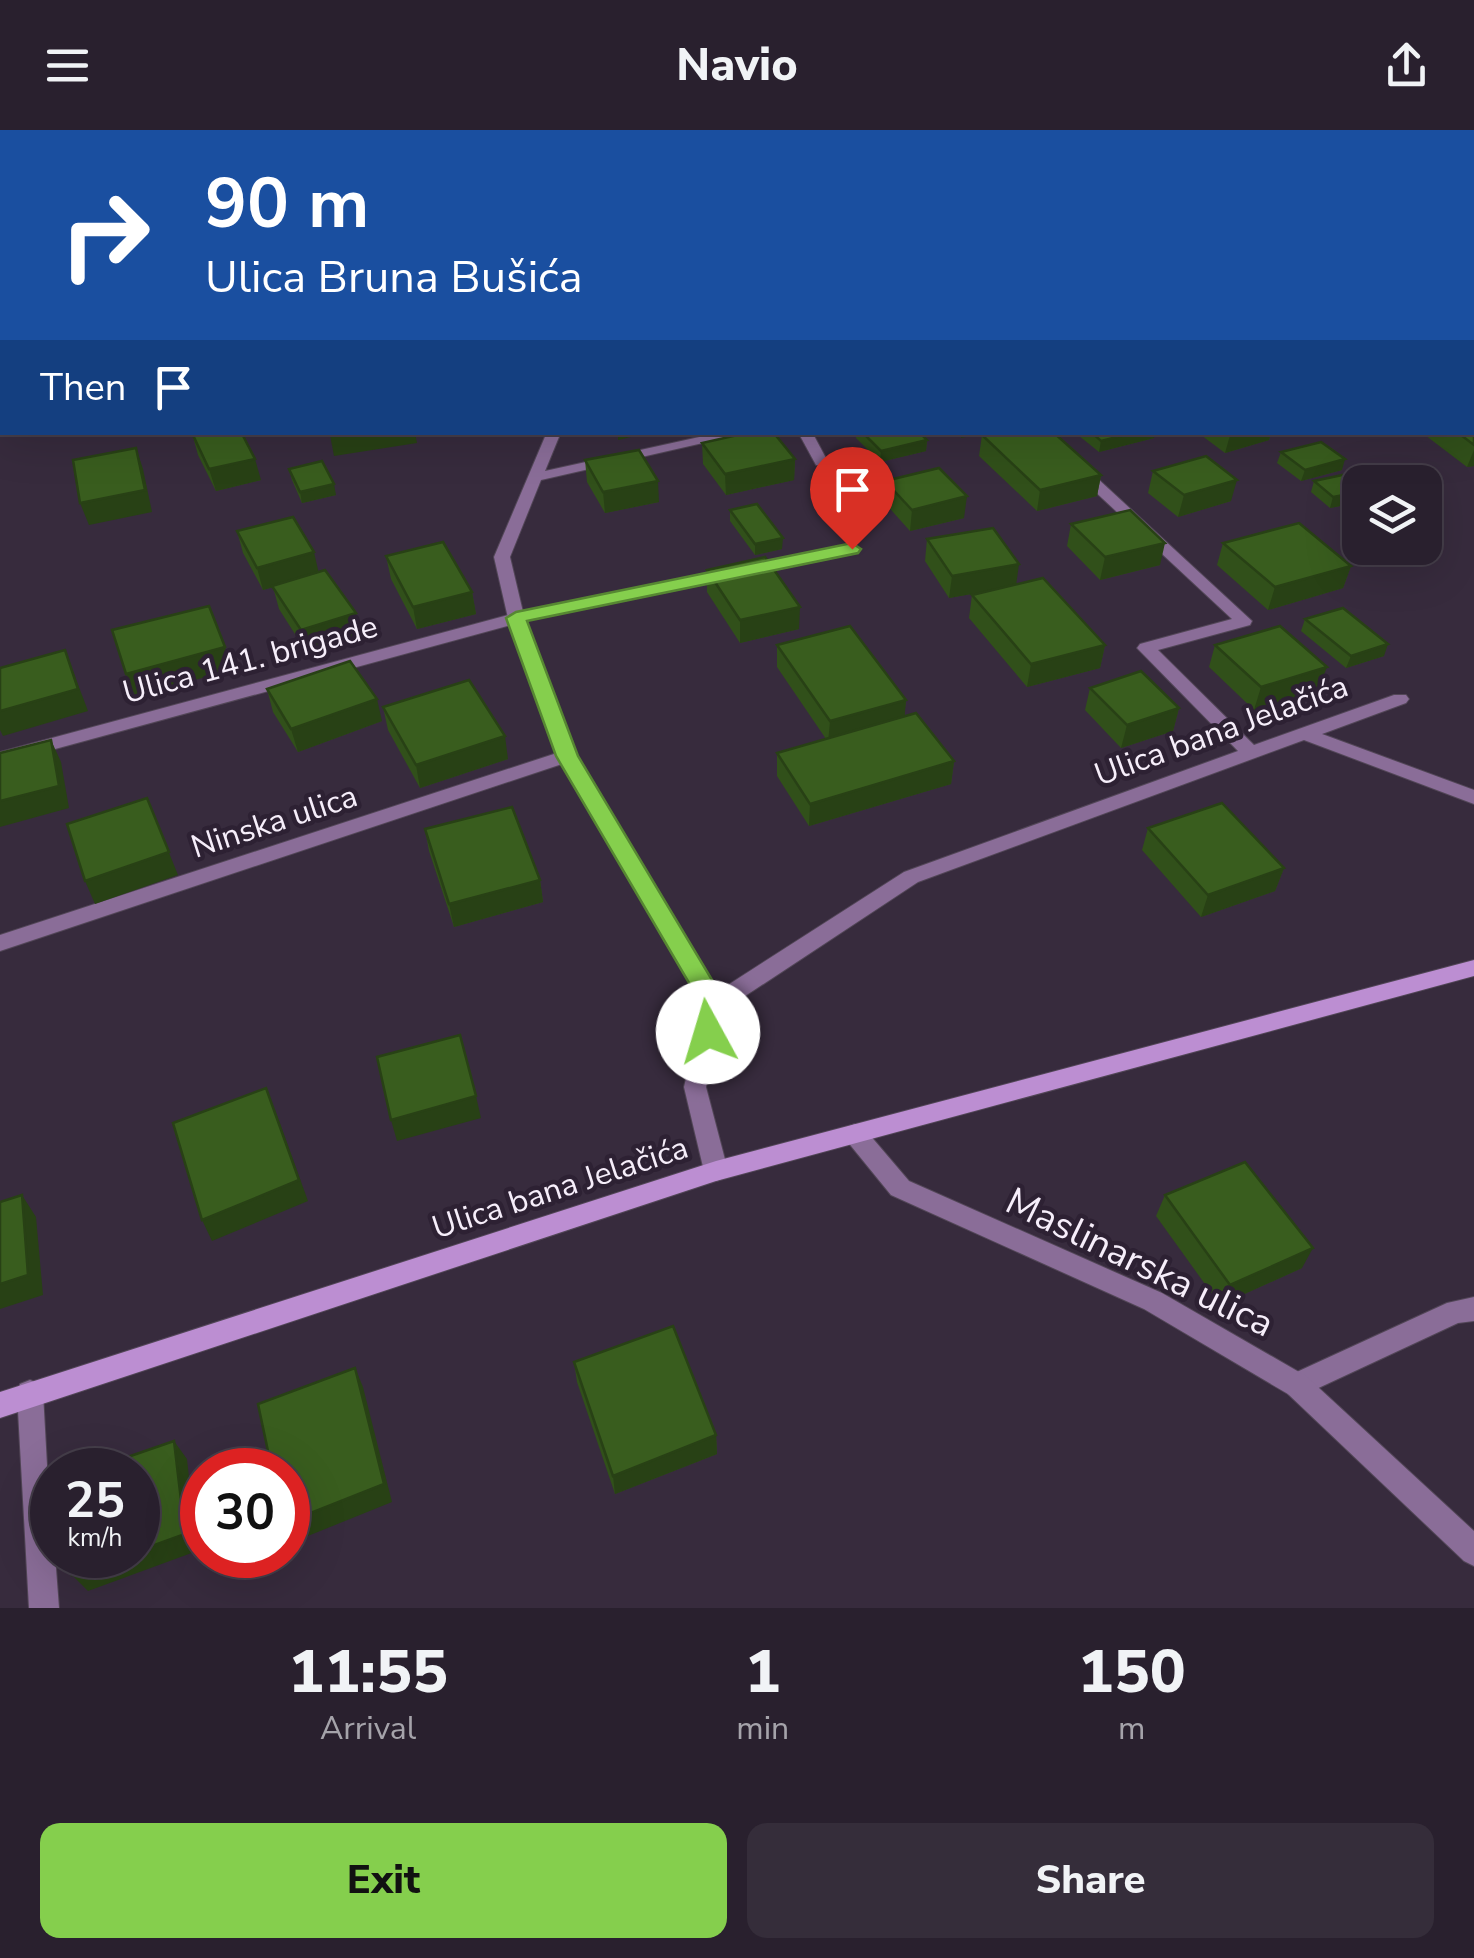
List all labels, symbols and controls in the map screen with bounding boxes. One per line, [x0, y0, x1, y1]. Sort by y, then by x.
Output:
text: Navio [676, 35, 798, 96]
icon: menu [40, 38, 95, 93]
icon: share [1379, 38, 1434, 93]
text: 90 m [205, 156, 369, 252]
icon: right [40, 170, 170, 300]
text: Ulica Bruna Bušića [205, 247, 583, 308]
icon: arrive [146, 360, 201, 415]
text: Then [40, 362, 126, 413]
pin [810, 447, 895, 550]
icon: arrive [825, 462, 880, 517]
map controls [1342, 465, 1442, 565]
button: layers [1342, 465, 1442, 565]
street label: Ulica 141. brigade [118, 605, 382, 714]
street label: Ulica bana Jelačića [1088, 665, 1354, 796]
street label: Ninska ulica [186, 774, 363, 869]
position arrow [656, 980, 760, 1084]
street label: Ulica bana Jelačića [427, 1126, 694, 1249]
street label: Maslinarska ulica [997, 1176, 1282, 1349]
speed limit sign: 30 [180, 1448, 310, 1578]
text: 25 [65, 1466, 125, 1535]
text: km/h [67, 1521, 123, 1555]
text: 11:55 [288, 1631, 448, 1713]
text: 1 [745, 1631, 781, 1713]
text: 150 [1078, 1631, 1186, 1713]
text: Arrival [320, 1707, 416, 1750]
text: min [736, 1707, 789, 1750]
text: m [1118, 1707, 1145, 1750]
button: Exit [40, 1823, 727, 1938]
button: Share [747, 1823, 1434, 1938]

